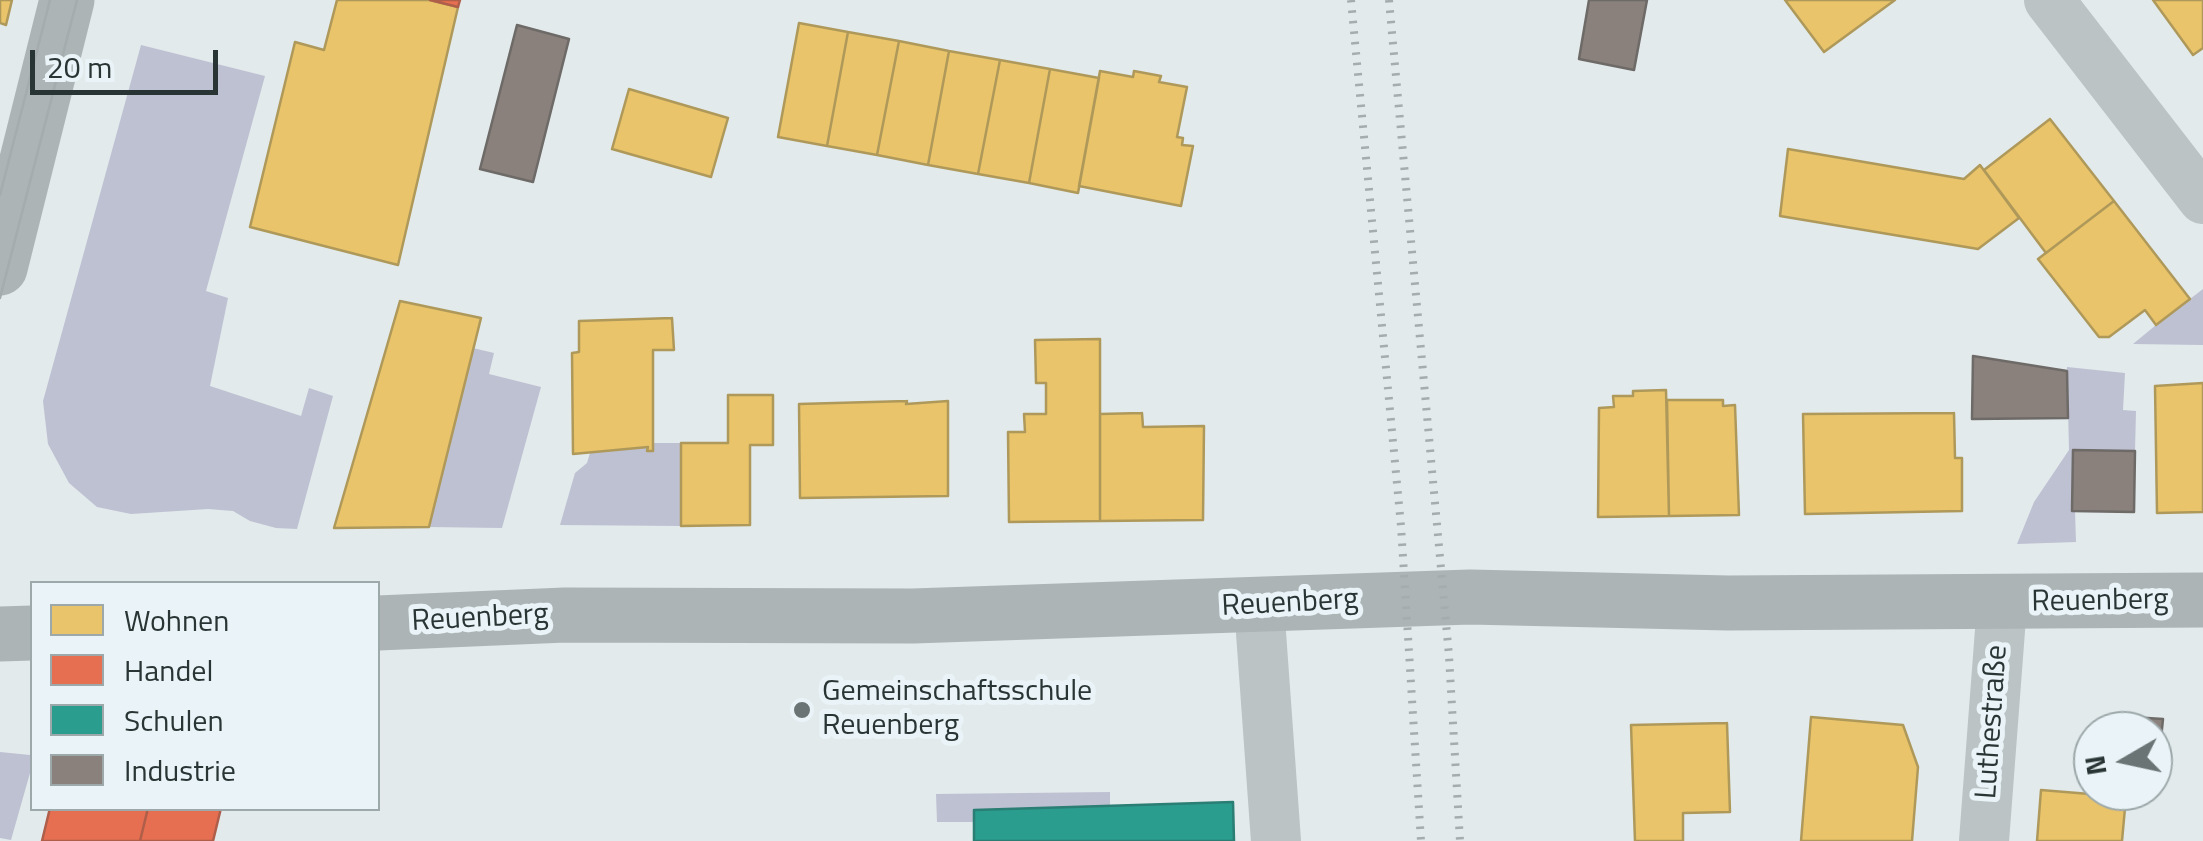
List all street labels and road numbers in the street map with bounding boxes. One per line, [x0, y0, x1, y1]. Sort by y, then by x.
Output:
street label: Reuenberg [1221, 582, 1359, 626]
street label: Reuenberg [2031, 583, 2169, 621]
street label: Reuenberg [411, 597, 549, 641]
street label: Luthestraße [1970, 644, 2016, 800]

